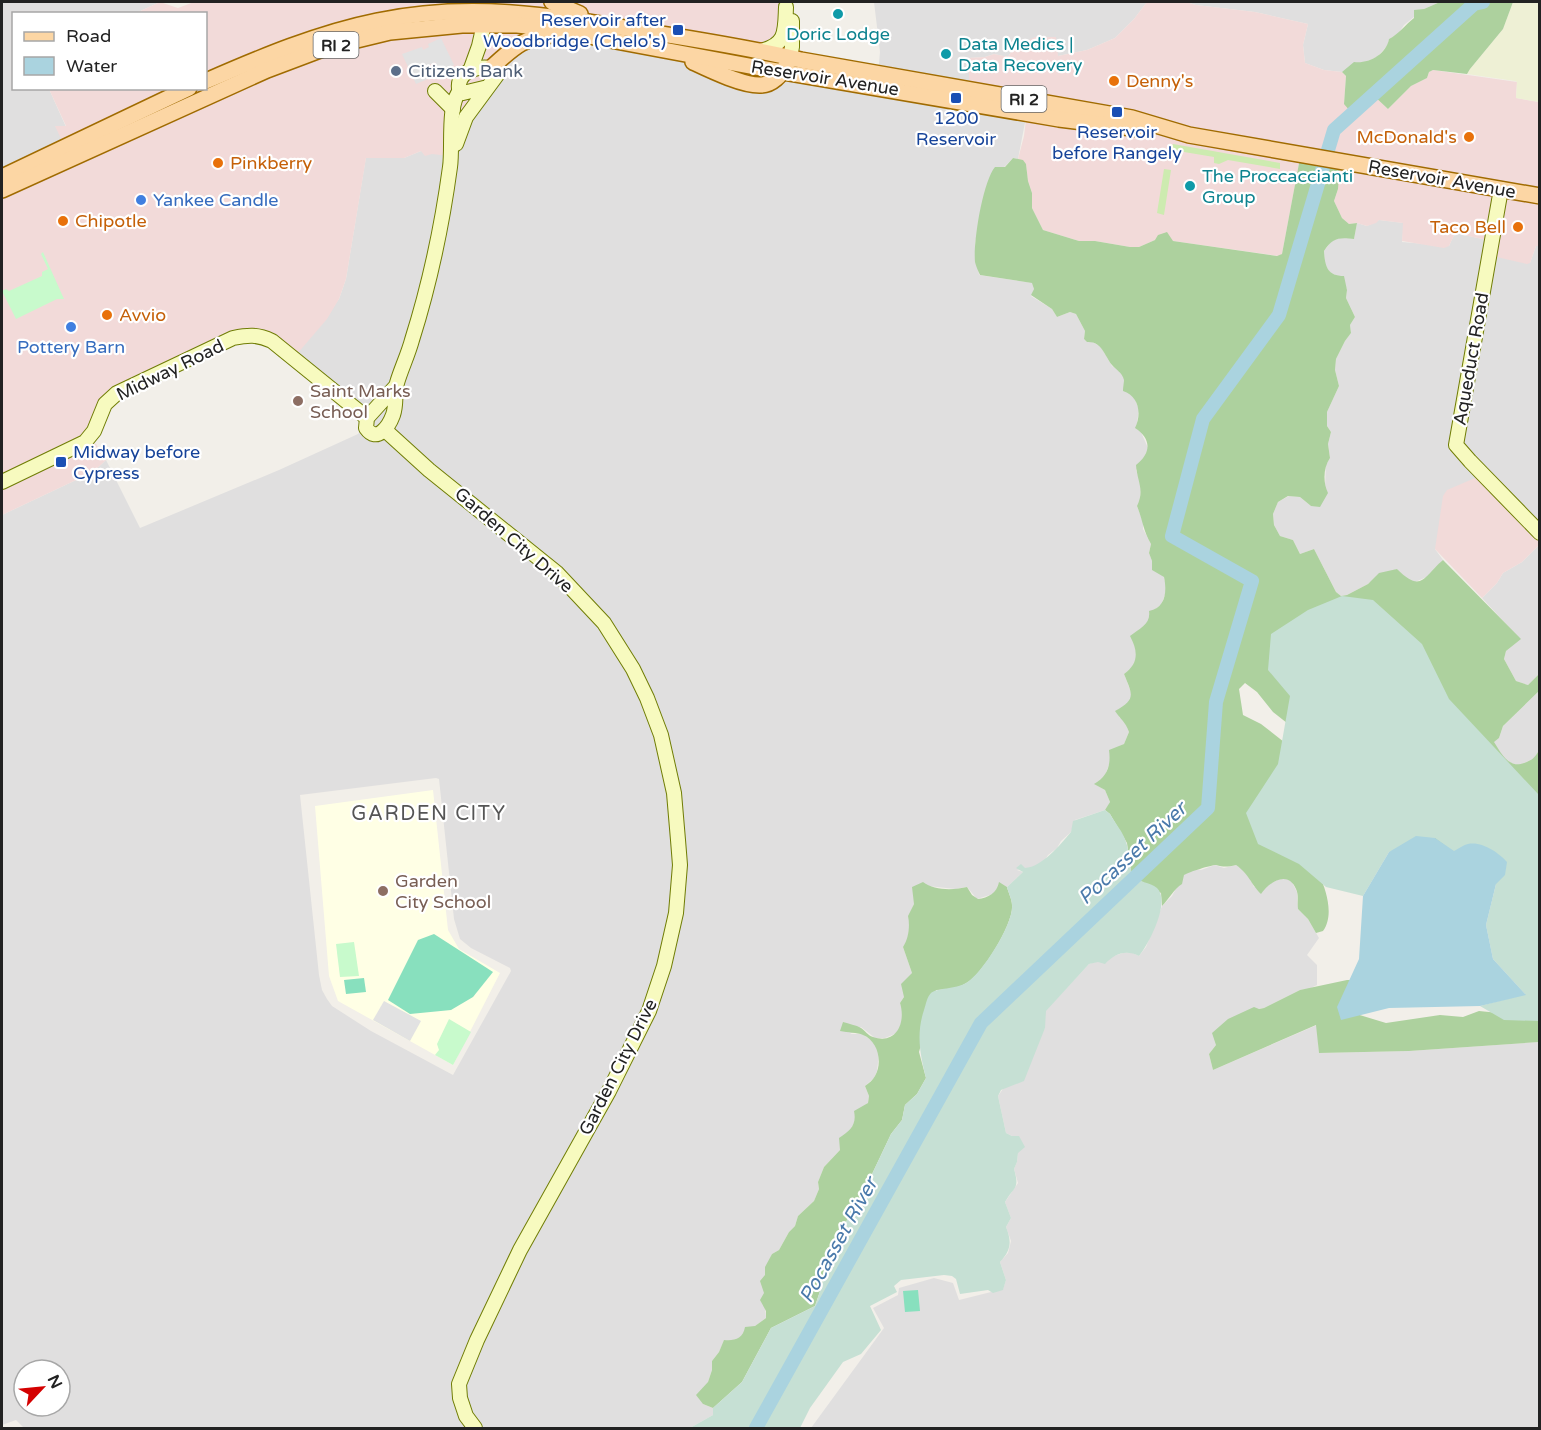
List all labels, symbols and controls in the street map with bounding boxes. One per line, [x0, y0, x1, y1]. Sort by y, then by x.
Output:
marker: Doric Lodge [831, 7, 845, 21]
place label: Reservoir after Woodbridge (Chelo's) [483, 9, 666, 52]
legend [12, 12, 207, 90]
marker: Reservoir after Woodbridge (Chelo's) [671, 23, 685, 37]
place label: Doric Lodge [786, 23, 890, 45]
text: Road [66, 25, 111, 47]
road number: RI 2 [314, 32, 358, 58]
place label: Data Medics | Data Recovery [958, 33, 1083, 76]
marker: Data Medics | Data Recovery [939, 47, 953, 61]
text: Water [66, 55, 117, 77]
street label: Reservoir Avenue [749, 55, 901, 101]
place label: Citizens Bank [408, 60, 523, 82]
marker: Citizens Bank [389, 64, 403, 78]
place label: Denny's [1126, 70, 1193, 92]
marker: Denny's [1107, 74, 1121, 88]
road number: RI 2 [1002, 86, 1046, 112]
marker: 1200 Reservoir [949, 91, 963, 105]
marker: Reservoir before Rangely [1110, 105, 1124, 119]
place label: 1200 Reservoir [916, 107, 996, 150]
place label: Reservoir before Rangely [1052, 121, 1182, 164]
place label: McDonald's [1357, 126, 1457, 148]
marker: McDonald's [1462, 130, 1476, 144]
place label: Pinkberry [230, 152, 313, 174]
street label: Reservoir Avenue [1366, 155, 1518, 203]
marker: Pinkberry [211, 156, 225, 170]
place label: The Proccaccianti Group [1202, 165, 1353, 208]
marker: The Proccaccianti Group [1183, 179, 1197, 193]
place label: Yankee Candle [153, 189, 278, 211]
marker: Yankee Candle [134, 193, 148, 207]
place label: Chipotle [75, 210, 147, 232]
marker: Chipotle [56, 214, 70, 228]
place label: Taco Bell [1430, 216, 1506, 238]
marker: Taco Bell [1511, 220, 1525, 234]
street label: Aqueduct Road [1448, 291, 1494, 427]
place label: Avvio [119, 304, 166, 326]
marker: Avvio [100, 308, 114, 322]
marker: Pottery Barn [64, 320, 78, 334]
street label: Midway Road [113, 335, 227, 405]
place label: Pottery Barn [17, 336, 125, 358]
place label: Saint Marks School [310, 380, 411, 423]
marker: Saint Marks School [291, 394, 305, 408]
place label: Midway before Cypress [73, 441, 200, 484]
marker: Midway before Cypress [54, 455, 68, 469]
street label: Garden City Drive [450, 482, 578, 598]
water label: Pocasset River [1074, 796, 1193, 910]
district label: GARDEN CITY [351, 802, 507, 826]
place label: Garden City School [395, 870, 491, 913]
marker: Garden City School [376, 884, 390, 898]
street label: Garden City Drive [574, 995, 662, 1139]
water label: Pocasset River [795, 1172, 884, 1307]
north arrow [12, 1358, 72, 1418]
text: N [43, 1372, 66, 1392]

